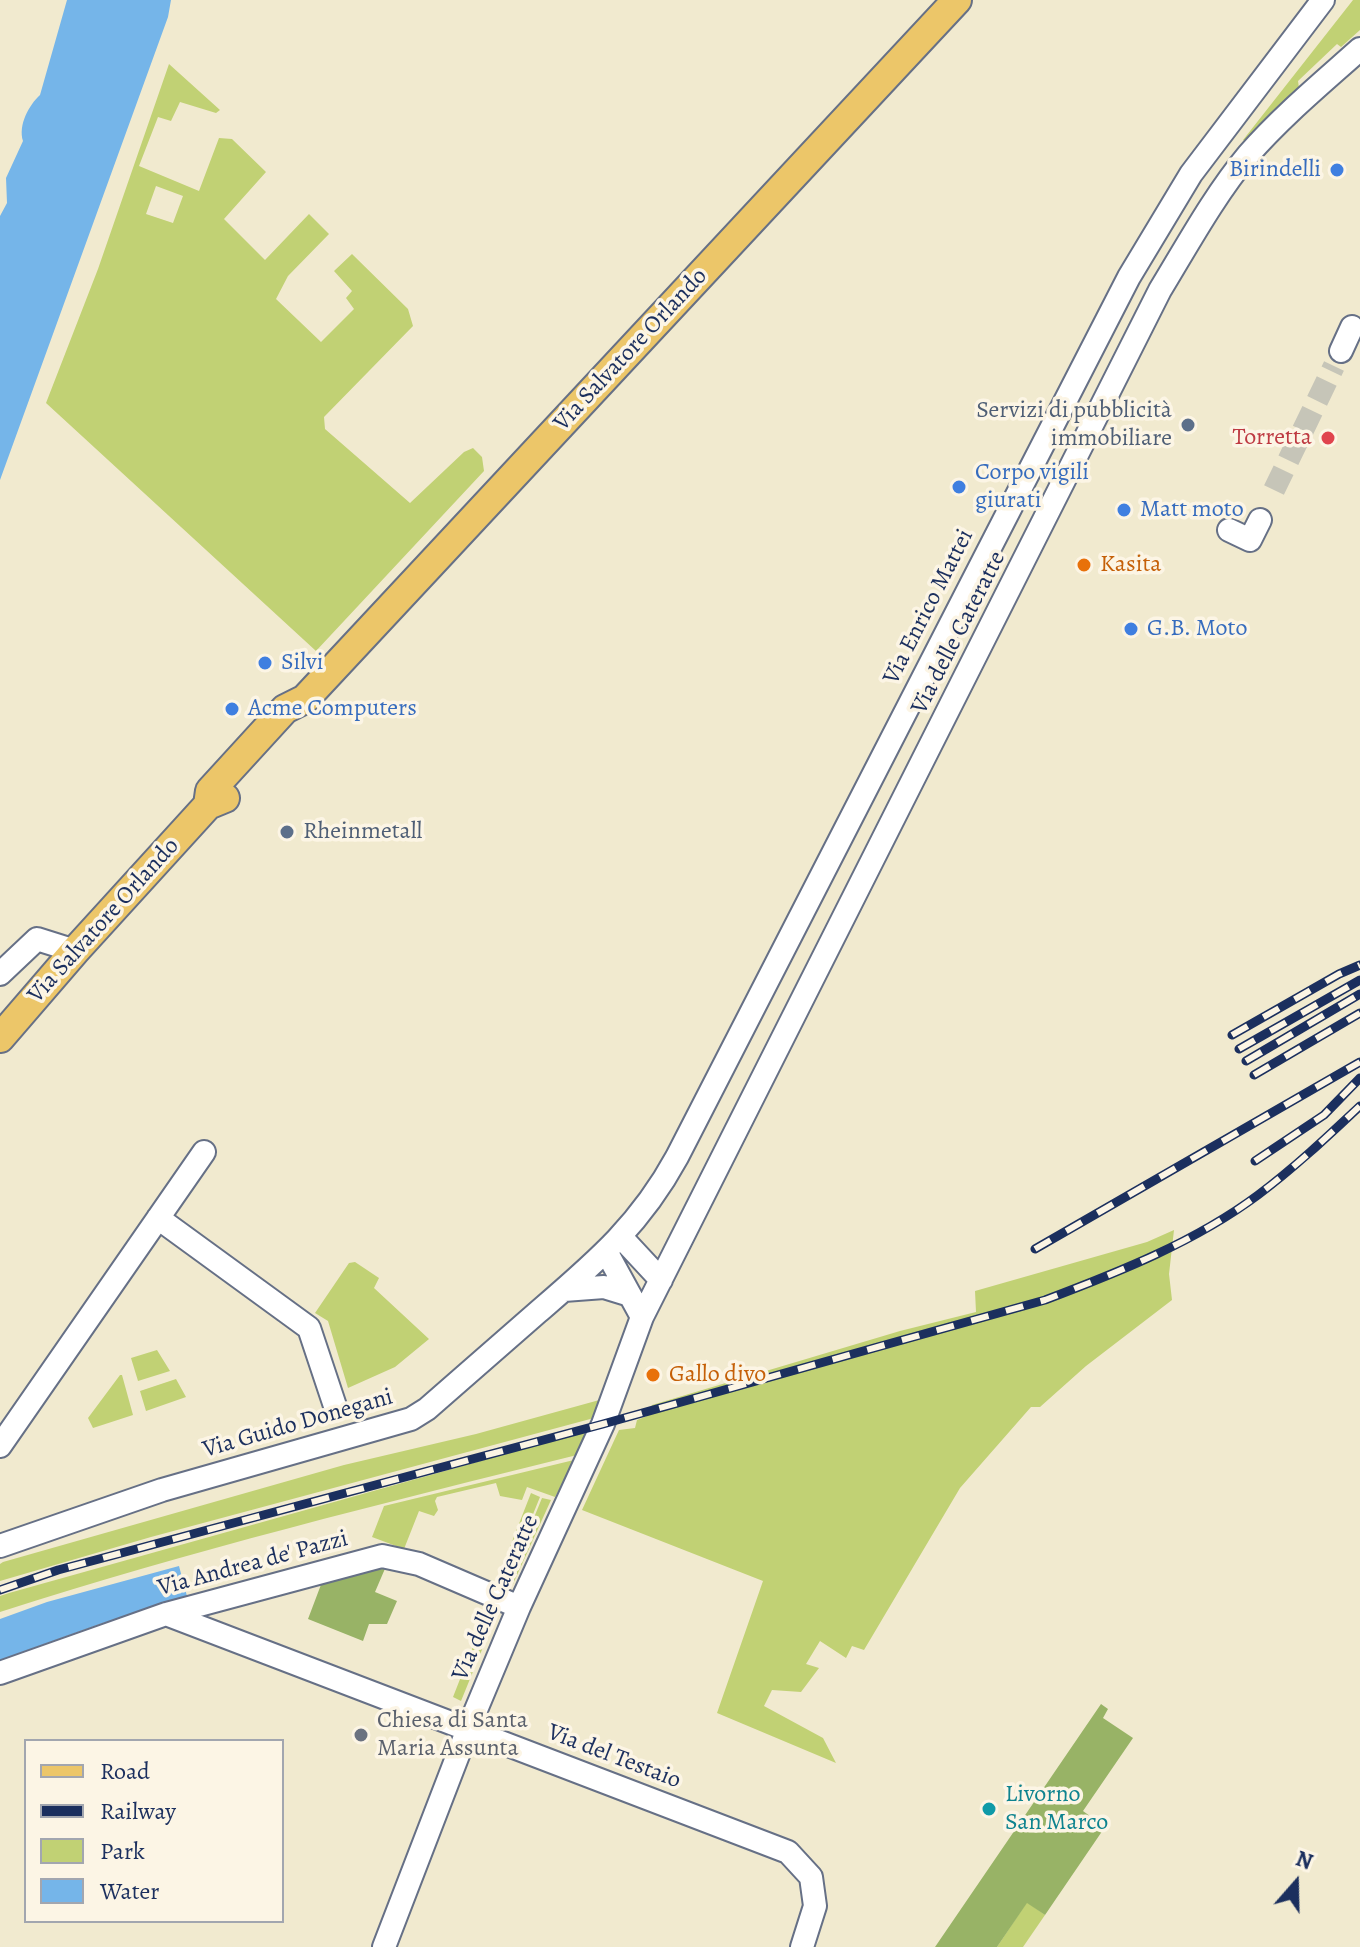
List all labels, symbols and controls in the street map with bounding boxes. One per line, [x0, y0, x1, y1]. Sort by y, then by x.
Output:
place label: Birindelli [1229, 156, 1321, 184]
marker: Birindelli [1328, 161, 1346, 179]
street label: Via Salvatore Orlando [548, 263, 714, 437]
place label: Servizi di pubblicità immobiliare [976, 397, 1172, 453]
marker: Servizi di pubblicità immobiliare [1179, 416, 1197, 434]
place label: Torretta [1232, 424, 1312, 452]
marker: Torretta [1319, 429, 1337, 447]
place label: Corpo vigili giurati [975, 459, 1089, 515]
marker: Corpo vigili giurati [950, 478, 968, 496]
place label: Matt moto [1140, 496, 1244, 524]
marker: Matt moto [1115, 501, 1133, 519]
street label: Via Enrico Mattei [878, 525, 980, 689]
street label: Via delle Cateratte [906, 547, 1012, 719]
place label: Kasita [1100, 551, 1162, 579]
marker: Kasita [1075, 556, 1093, 574]
place label: G.B. Moto [1147, 615, 1247, 643]
marker: G.B. Moto [1122, 620, 1140, 638]
place label: Silvi [281, 649, 324, 677]
marker: Silvi [256, 654, 274, 672]
place label: Acme Computers [248, 695, 417, 723]
marker: Acme Computers [223, 700, 241, 718]
place label: Rheinmetall [303, 818, 422, 846]
marker: Rheinmetall [278, 823, 296, 841]
street label: Via Salvatore Orlando [22, 832, 186, 1010]
place label: Gallo divo [669, 1361, 766, 1389]
marker: Gallo divo [644, 1366, 662, 1384]
street label: Via Guido Donegani [200, 1383, 396, 1465]
street label: Via delle Cateratte [446, 1510, 546, 1686]
street label: Via Andrea de' Pazzi [155, 1525, 351, 1603]
place label: Chiesa di Santa Maria Assunta [377, 1707, 528, 1763]
street label: Via del Testaio [543, 1718, 685, 1796]
marker: Chiesa di Santa Maria Assunta [352, 1726, 370, 1744]
legend [24, 1739, 284, 1923]
text: Road [100, 1755, 150, 1787]
place label: Livorno San Marco [1005, 1781, 1108, 1837]
text: Railway [100, 1795, 176, 1827]
marker: Livorno San Marco [980, 1800, 998, 1818]
text: Park [100, 1835, 145, 1867]
north arrow [1256, 1843, 1336, 1923]
text: N [1292, 1844, 1317, 1877]
text: Water [100, 1875, 160, 1907]

